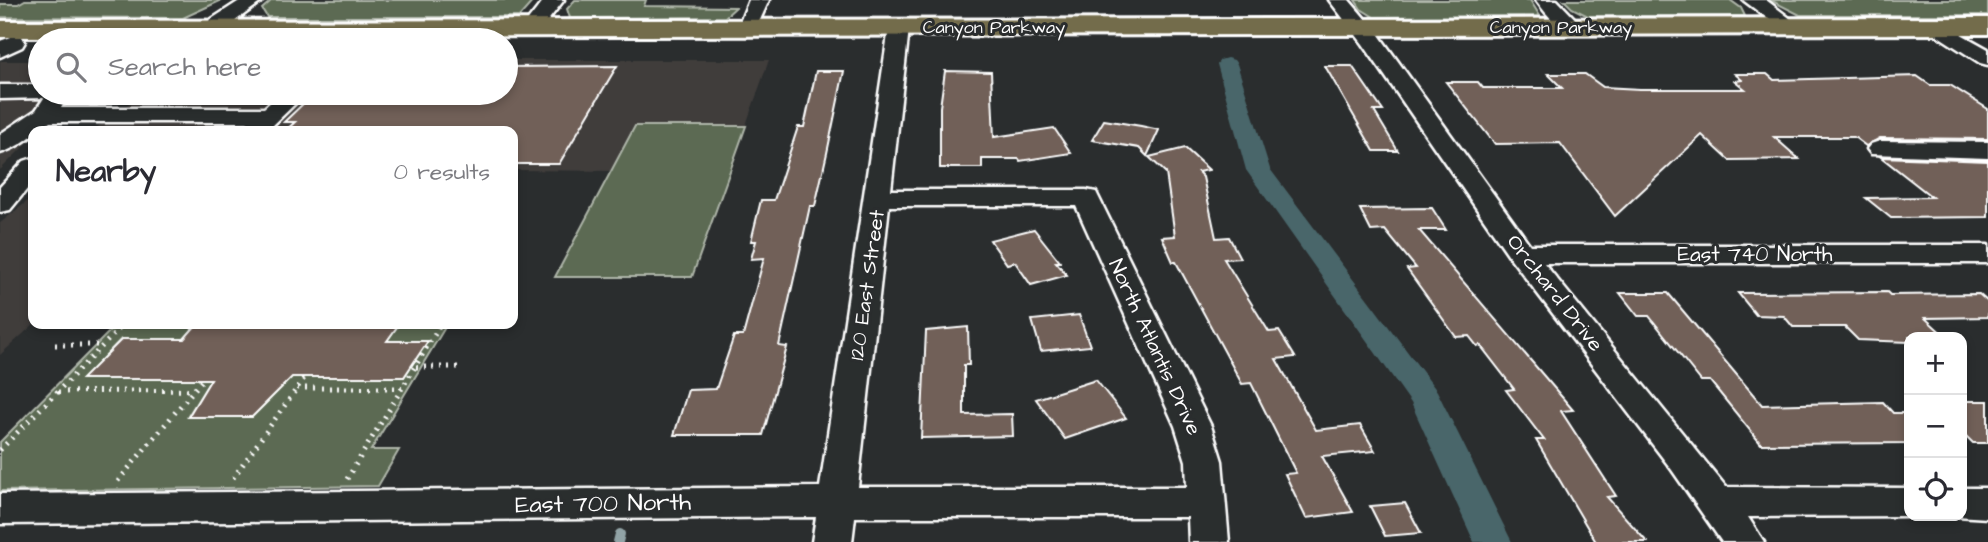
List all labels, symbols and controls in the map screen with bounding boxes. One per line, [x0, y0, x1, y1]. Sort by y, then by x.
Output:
street label: Canyon Parkway [923, 15, 1065, 41]
street label: Canyon Parkway [1490, 15, 1632, 41]
search box [28, 28, 518, 105]
icon: search [52, 48, 90, 86]
text: Search here [108, 49, 261, 85]
text: Nearby [56, 151, 156, 193]
text: 0 results [393, 156, 490, 188]
street label: 120 East Street [842, 207, 892, 362]
street label: Orchard Drive [1500, 228, 1610, 358]
street label: East 740 North [1678, 240, 1833, 269]
street label: North Atlantis Drive [1101, 254, 1209, 440]
map controls [1904, 332, 1967, 521]
button: + [1904, 332, 1967, 395]
button: − [1904, 395, 1967, 458]
button: locate [1904, 458, 1967, 521]
street label: East 700 North [515, 485, 691, 523]

